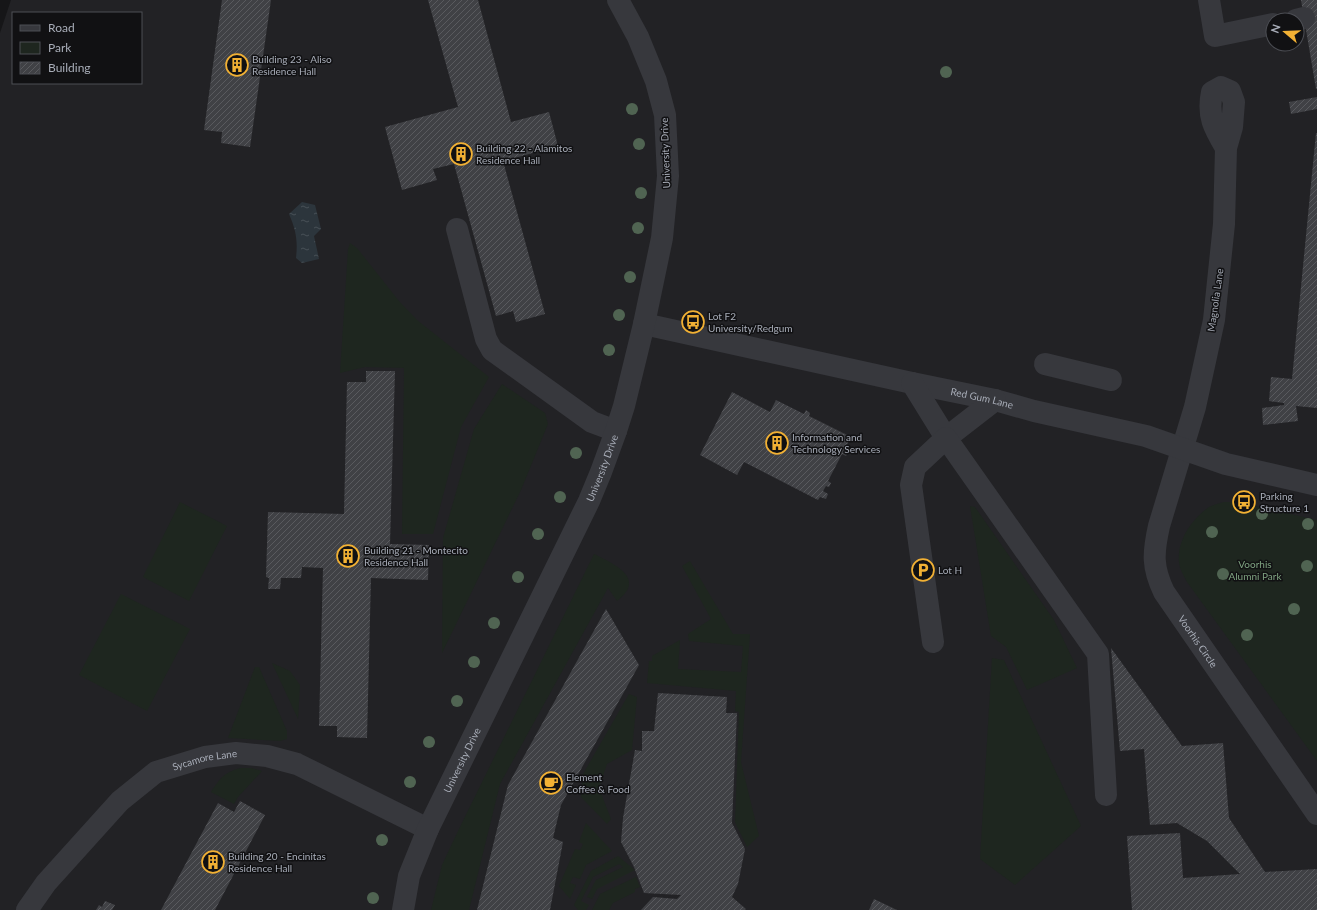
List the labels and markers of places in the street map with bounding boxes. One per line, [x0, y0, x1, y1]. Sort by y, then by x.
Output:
building icon: Building 23 - Aliso Residence Hall [224, 52, 250, 78]
place label: Building 23 - Aliso Residence Hall [252, 53, 332, 77]
building icon: Building 22 - Alamitos Residence Hall [448, 141, 474, 167]
place label: Building 22 - Alamitos Residence Hall [476, 142, 572, 166]
bus stop icon: Lot F2 University/Redgum [680, 309, 706, 335]
place label: Lot F2 University/Redgum [708, 310, 793, 334]
building icon: Information and Technology Services [764, 430, 790, 456]
place label: Information and Technology Services [792, 431, 880, 455]
bus stop icon: Parking Structure 1 [1231, 489, 1257, 515]
place label: Parking Structure 1 [1260, 490, 1309, 514]
building icon: Building 21 - Montecito Residence Hall [335, 543, 361, 569]
place label: Building 21 - Montecito Residence Hall [364, 544, 468, 568]
parking icon: Lot H [910, 557, 936, 583]
place label: Lot H [938, 564, 962, 576]
cafe icon: Element Coffee & Food [538, 770, 564, 796]
place label: Element Coffee & Food [566, 771, 630, 795]
building icon: Building 20 - Encinitas Residence Hall [200, 849, 226, 875]
place label: Building 20 - Encinitas Residence Hall [228, 850, 326, 874]

